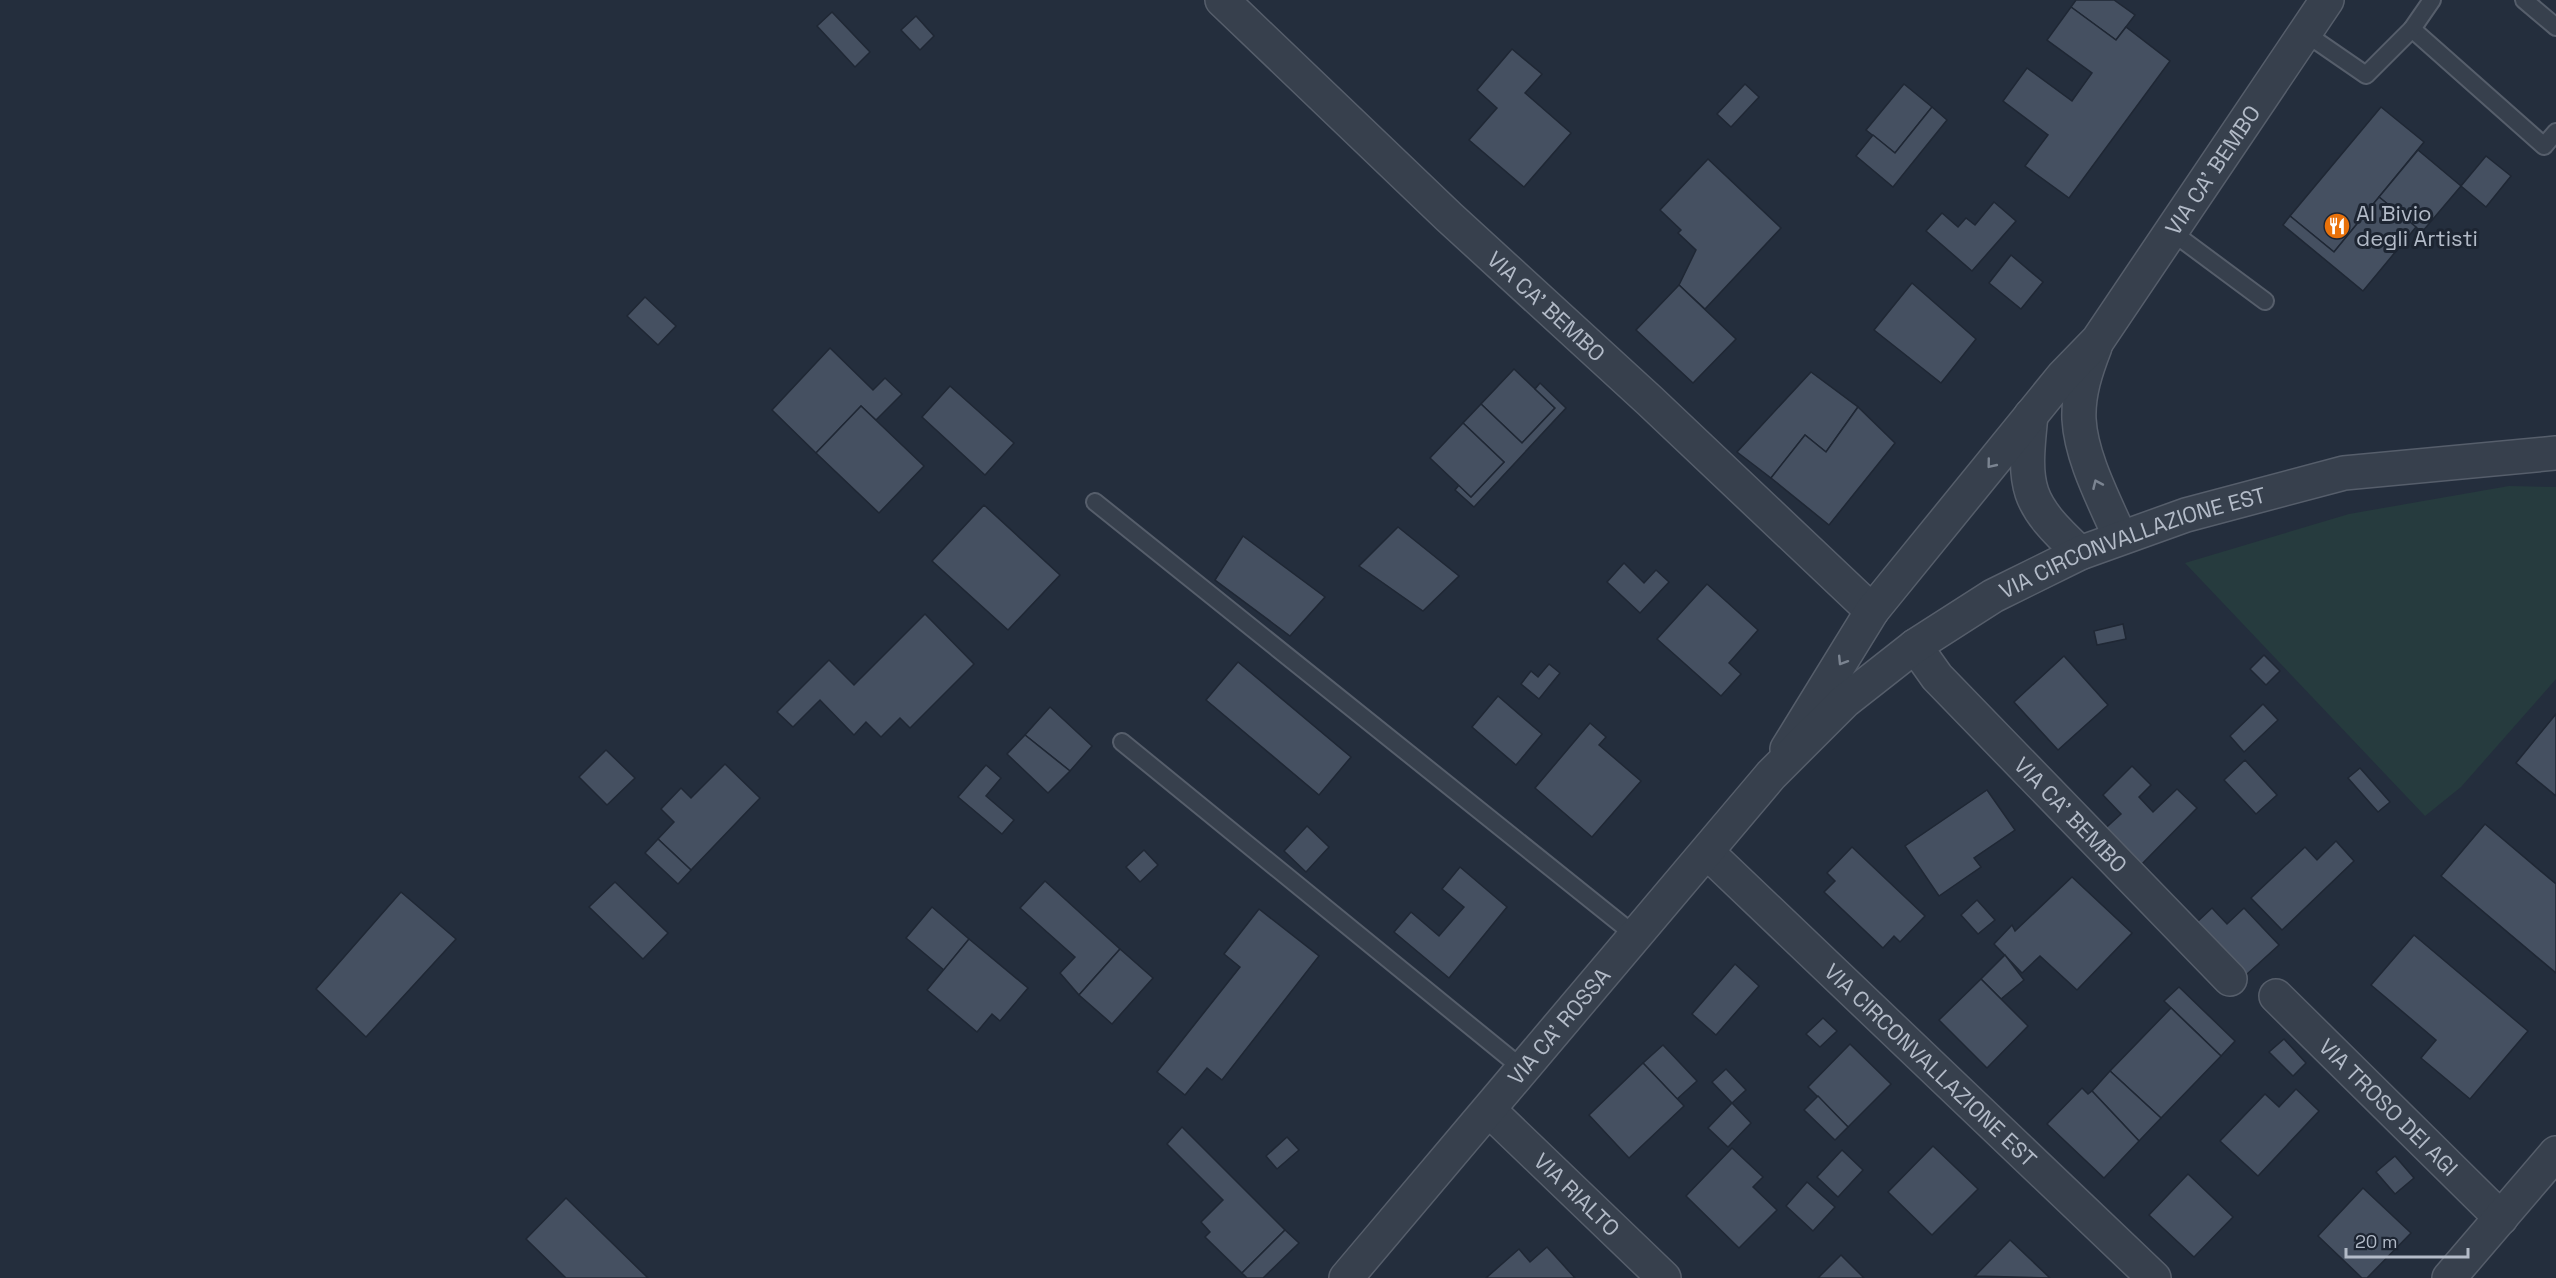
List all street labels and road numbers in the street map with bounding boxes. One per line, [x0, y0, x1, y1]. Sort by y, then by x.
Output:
street label: VIA CA' BEMBO [2159, 100, 2266, 240]
street label: VIA CA' BEMBO [1481, 245, 1611, 367]
street label: VIA CIRCONVALLAZIONE EST [1995, 480, 2269, 605]
street label: VIA CA' BEMBO [2008, 751, 2133, 879]
street label: VIA CIRCONVALLAZIONE EST [1819, 957, 2043, 1173]
street label: VIA CA' ROSSA [1502, 962, 1616, 1090]
street label: VIA TROSO DEI AGI [2313, 1032, 2464, 1182]
street label: VIA RIALTO [1528, 1147, 1626, 1242]

